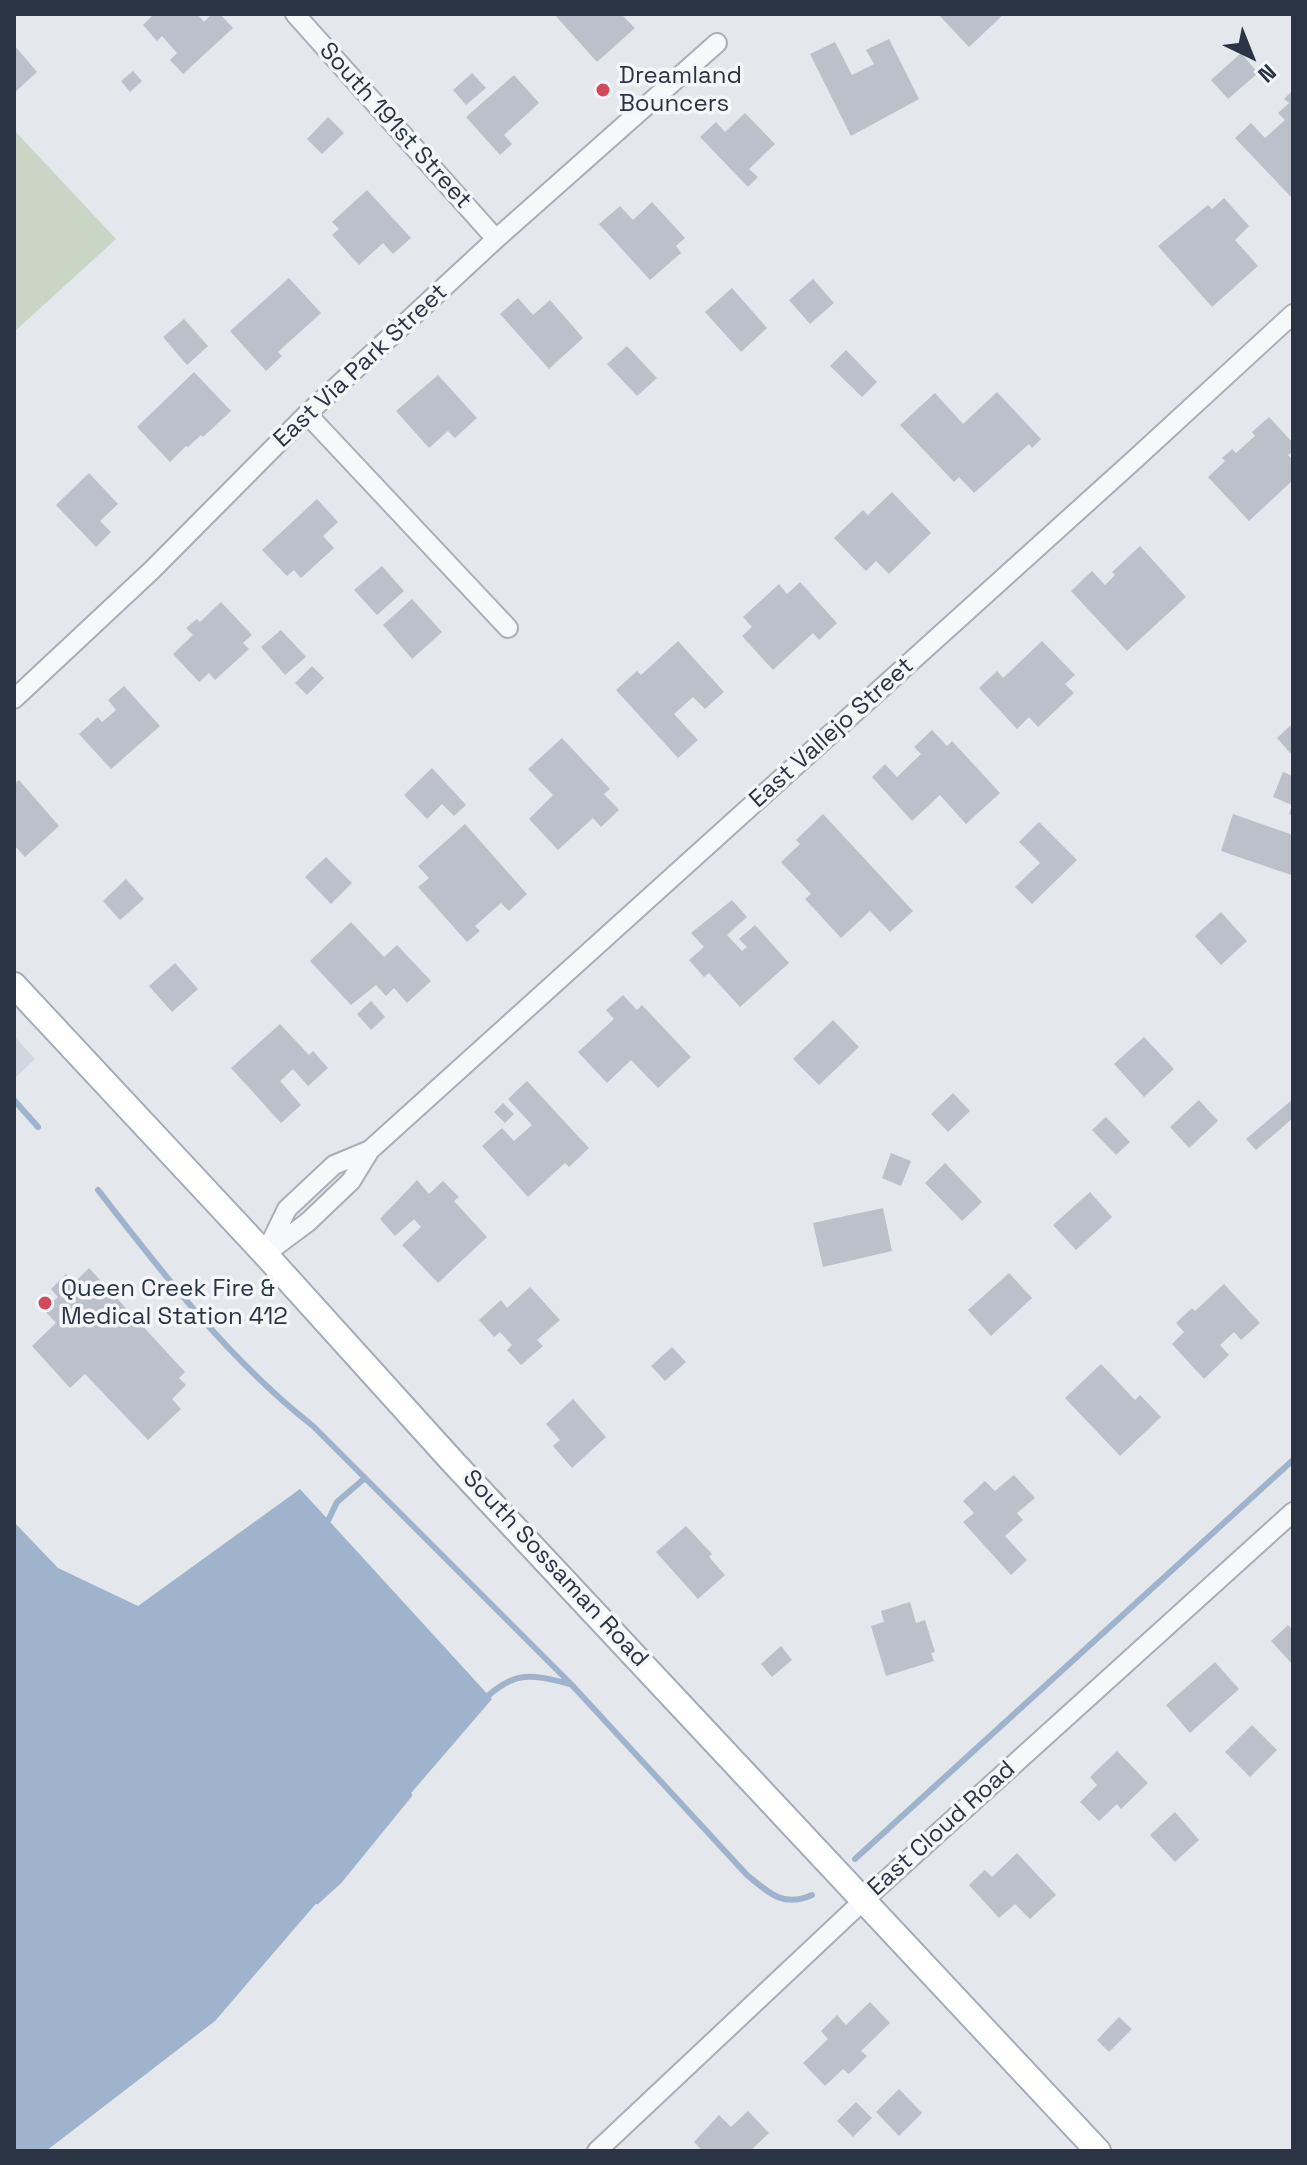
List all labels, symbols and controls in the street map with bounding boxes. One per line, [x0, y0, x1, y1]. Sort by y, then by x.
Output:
north arrow [1211, 16, 1291, 96]
street label: South 191st Street [313, 37, 477, 215]
text: N [1252, 58, 1282, 89]
place label: Dreamland Bouncers [619, 62, 742, 118]
marker: Dreamland Bouncers [594, 81, 612, 99]
street label: East Via Park Street [268, 278, 454, 454]
street label: East Vallejo Street [744, 652, 920, 814]
place label: Queen Creek Fire & Medical Station 412 [61, 1275, 288, 1331]
marker: Queen Creek Fire & Medical Station 412 [36, 1294, 54, 1312]
street label: South Sossaman Road [456, 1464, 654, 1674]
street label: East Cloud Road [862, 1755, 1022, 1903]

